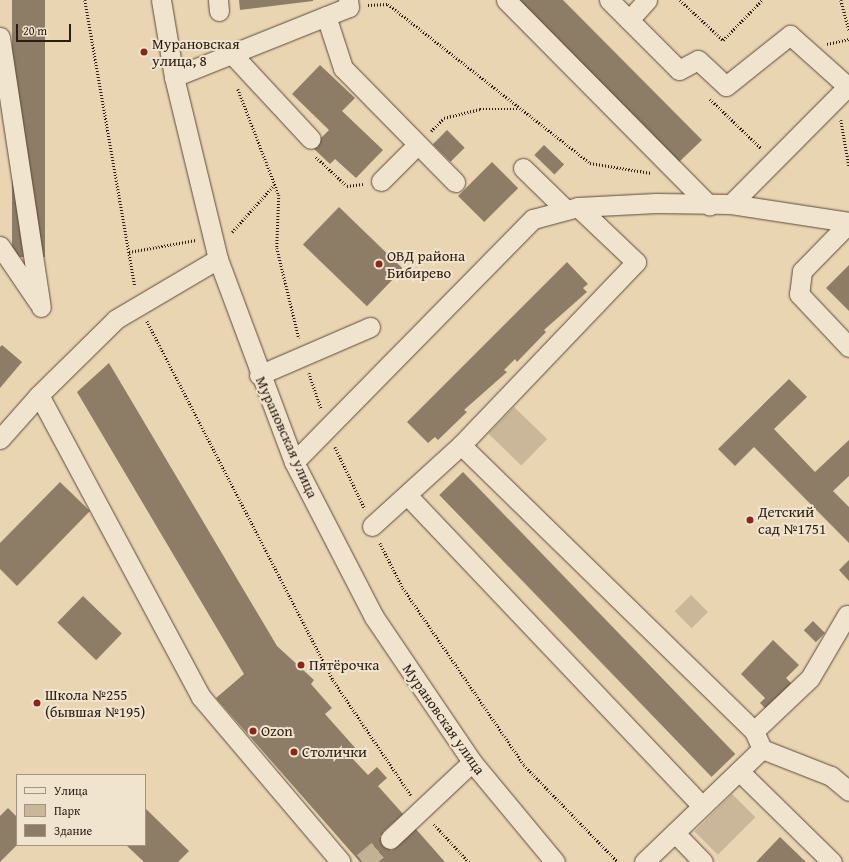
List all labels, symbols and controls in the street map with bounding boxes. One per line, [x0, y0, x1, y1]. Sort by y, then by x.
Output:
scale bar [18, 16, 73, 42]
text: 20 m [23, 22, 47, 39]
place label: Мурановская улица, 8 [152, 34, 240, 69]
marker: Мурановская улица, 8 [139, 47, 149, 57]
place label: ОВД района Бибирево [387, 246, 465, 281]
marker: ОВД района Бибирево [374, 259, 384, 269]
street label: Мурановская улица [252, 373, 322, 501]
place label: Детский сад №1751 [758, 502, 826, 537]
marker: Детский сад №1751 [745, 515, 755, 525]
place label: Пятёрочка [309, 656, 379, 674]
marker: Пятёрочка [296, 660, 306, 670]
street label: Мурановская улица [399, 660, 489, 778]
place label: Школа №255 (бывшая №195) [45, 685, 145, 720]
marker: Школа №255 (бывшая №195) [32, 698, 42, 708]
place label: Ozon [261, 722, 293, 740]
marker: Ozon [248, 726, 258, 736]
place label: Столички [302, 743, 367, 761]
marker: Столички [289, 747, 299, 757]
legend [16, 774, 146, 846]
text: Улица [54, 782, 88, 799]
text: Парк [54, 802, 80, 819]
text: Здание [54, 822, 92, 839]

